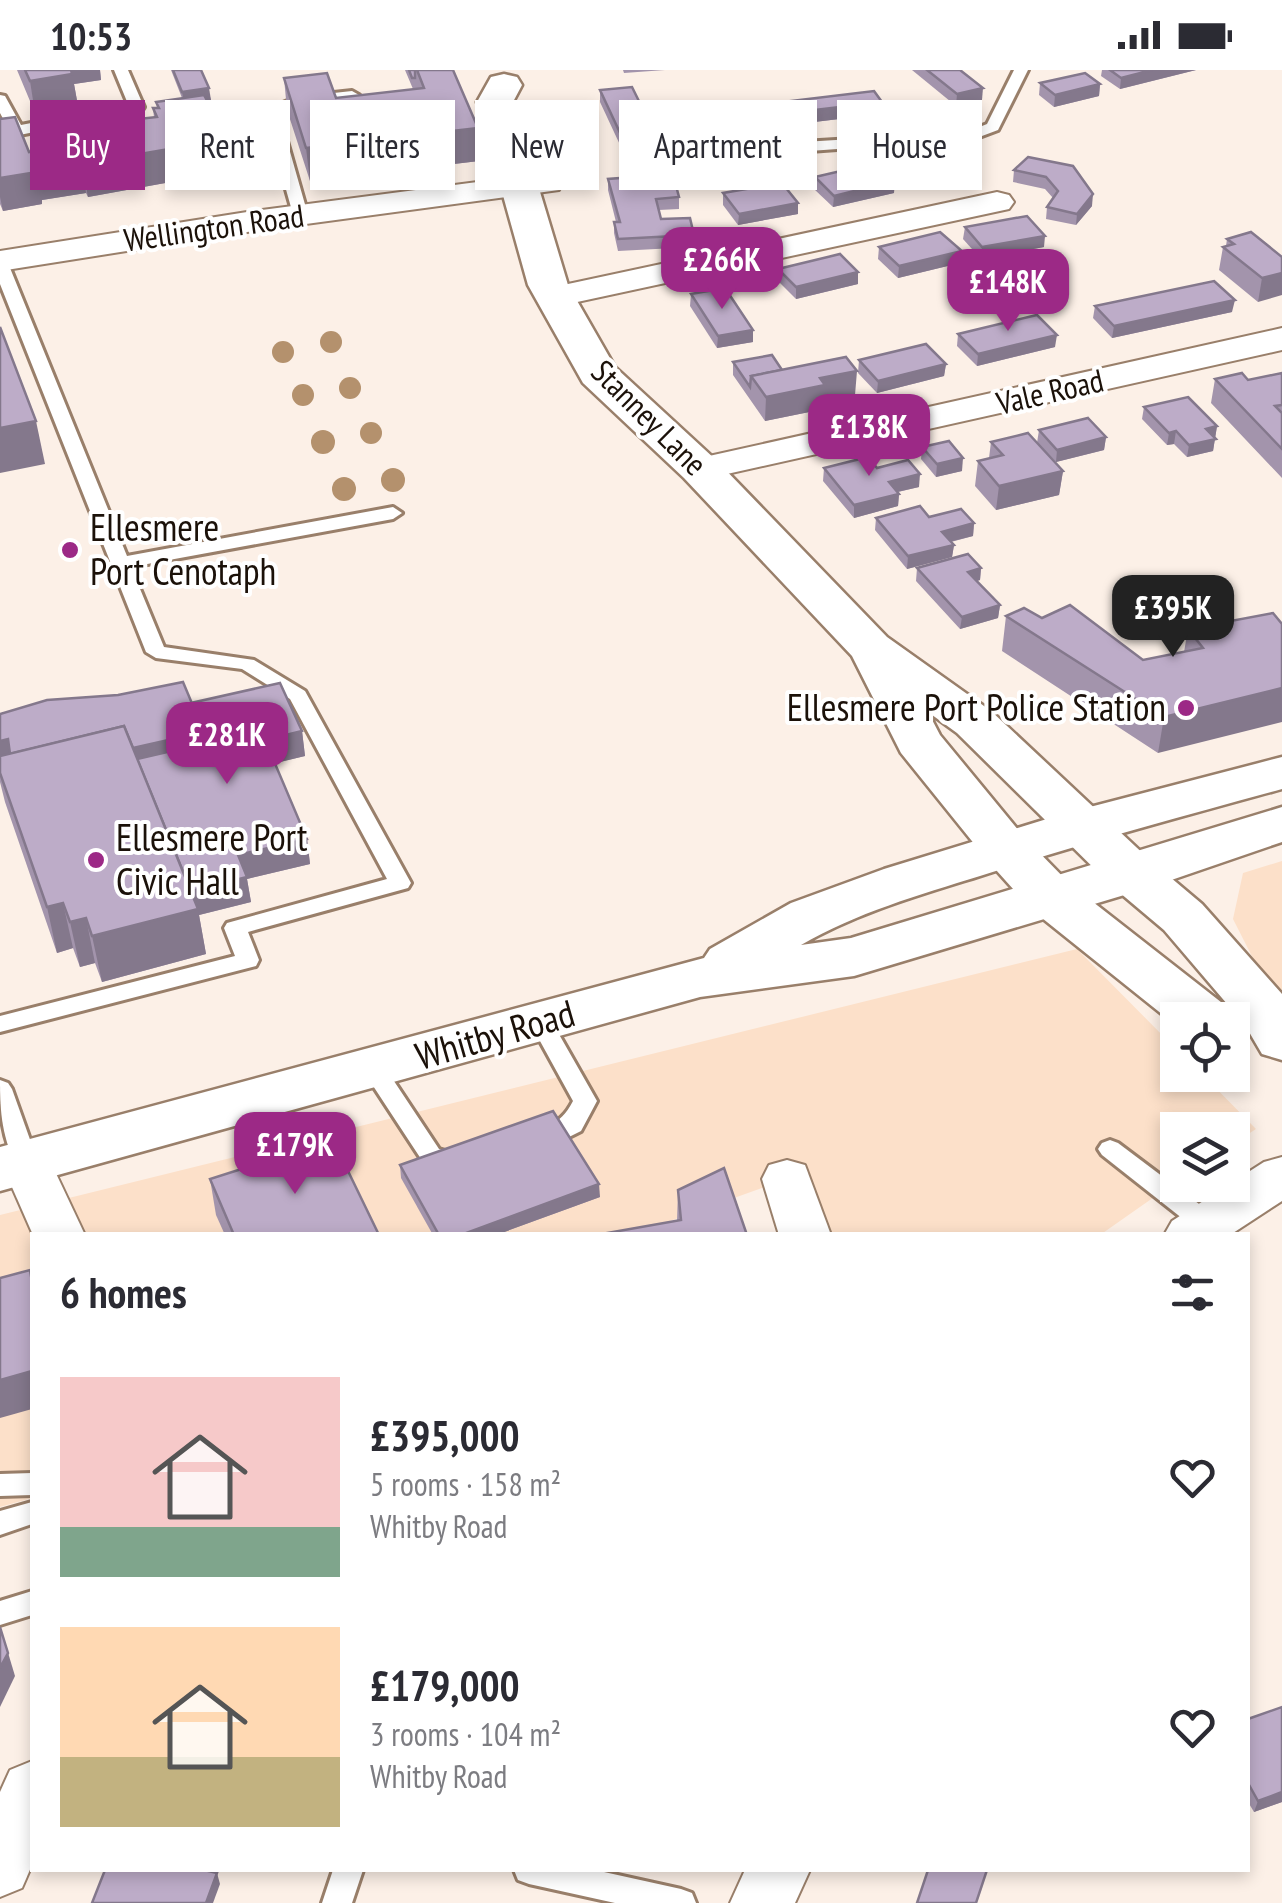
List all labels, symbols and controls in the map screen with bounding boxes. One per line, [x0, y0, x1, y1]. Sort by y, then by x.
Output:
text: 10:53 [50, 11, 132, 60]
chip: Buy [30, 100, 145, 190]
chip: Rent [165, 100, 290, 190]
chip: Filters [310, 100, 455, 190]
chip: New [475, 100, 599, 190]
chip: Apartment [619, 100, 817, 190]
chip: House [837, 100, 982, 190]
street label: Wellington Road [121, 194, 306, 260]
pin: £266K [652, 227, 792, 312]
text: £266K [683, 238, 761, 280]
pin: £148K [938, 249, 1078, 334]
text: £148K [969, 260, 1047, 302]
street label: Stanney Lane [583, 351, 716, 484]
street label: Vale Road [991, 358, 1107, 424]
pin: £138K [799, 394, 939, 479]
text: £138K [830, 405, 908, 447]
place label: Ellesmere Port Cenotaph [90, 502, 276, 595]
marker: Ellesmere Port Cenotaph [59, 539, 81, 561]
pin: £395K [1103, 575, 1243, 660]
text: £395K [1134, 586, 1212, 628]
place label: Ellesmere Port Police Station [787, 682, 1166, 731]
marker: Ellesmere Port Police Station [1175, 697, 1197, 719]
pin: £281K [157, 702, 297, 787]
text: £281K [188, 713, 266, 755]
place label: Ellesmere Port Civic Hall [116, 812, 308, 905]
marker: Ellesmere Port Civic Hall [85, 849, 107, 871]
street label: Whitby Road [409, 988, 580, 1080]
map controls [1160, 1002, 1250, 1202]
button: locate [1160, 1002, 1250, 1092]
pin: £179K [225, 1112, 365, 1197]
button: layers [1160, 1112, 1250, 1202]
text: £179K [256, 1123, 334, 1165]
text: 6 homes [60, 1265, 187, 1320]
icon: filters [1165, 1265, 1220, 1320]
text: £395,000 [370, 1408, 520, 1463]
icon: home [140, 1417, 260, 1537]
icon: heart [1165, 1450, 1220, 1505]
text: 5 rooms · 158 m² [370, 1463, 561, 1505]
text: Whitby Road [370, 1505, 507, 1547]
text: £179,000 [370, 1658, 520, 1713]
icon: home [140, 1667, 260, 1787]
icon: heart [1165, 1700, 1220, 1755]
text: 3 rooms · 104 m² [370, 1713, 561, 1755]
text: Whitby Road [370, 1755, 507, 1797]

